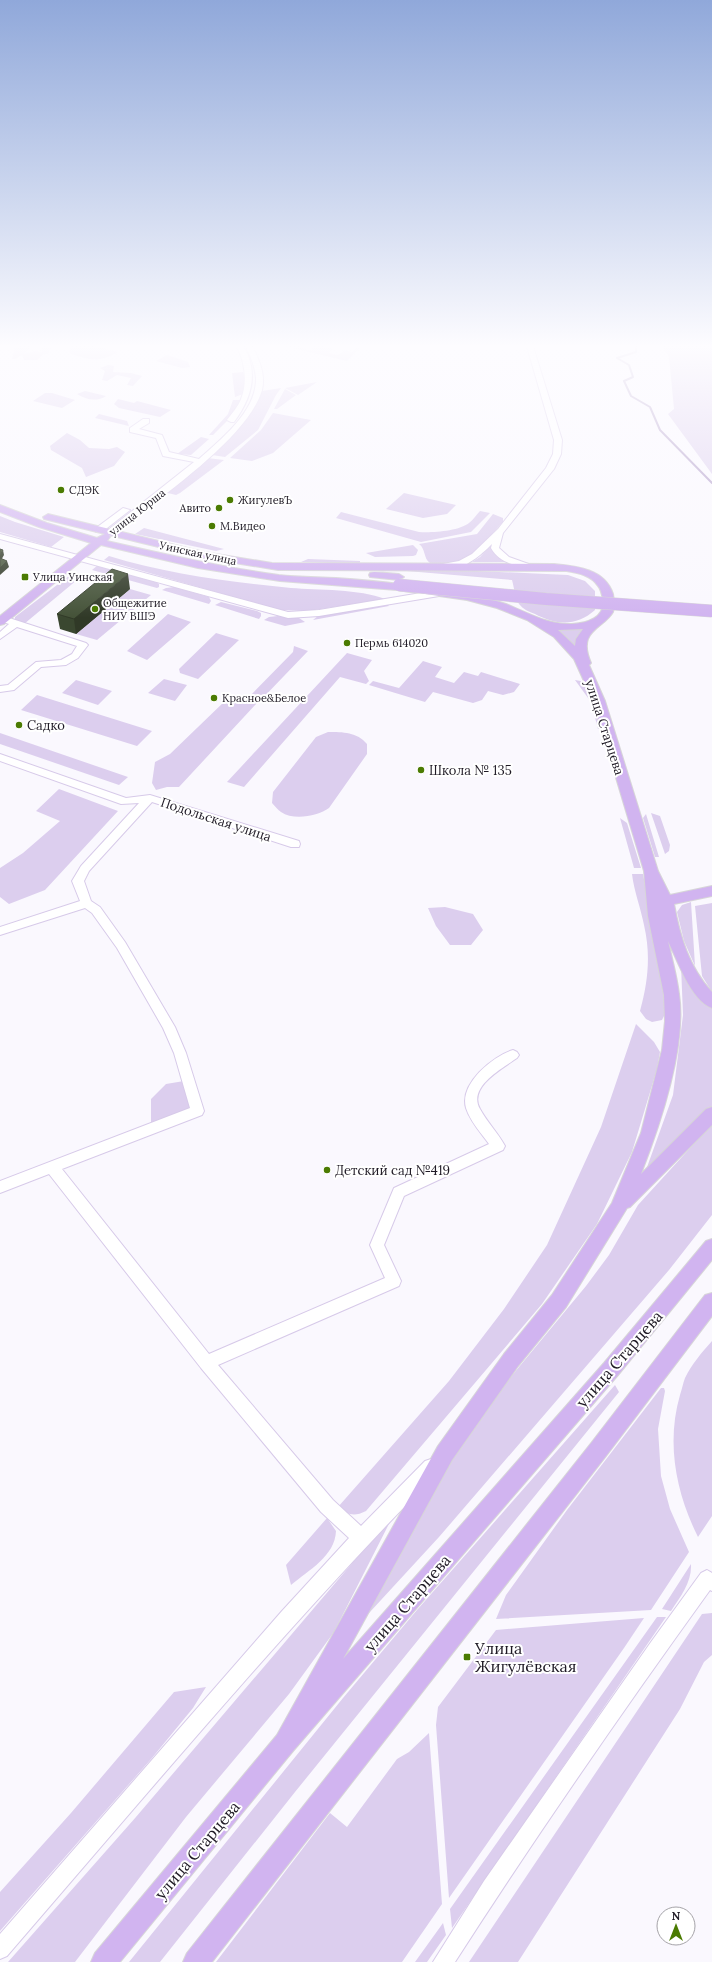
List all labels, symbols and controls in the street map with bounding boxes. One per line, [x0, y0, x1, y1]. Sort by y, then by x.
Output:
place label: СДЭК [69, 483, 100, 497]
marker: СДЭК [56, 485, 66, 495]
street label: улица Юрша [106, 485, 168, 538]
place label: ЖигулевЪ [238, 493, 292, 507]
marker: ЖигулевЪ [225, 495, 235, 505]
place label: Авито [179, 501, 211, 515]
marker: Авито [214, 503, 224, 513]
place label: М.Видео [220, 519, 265, 533]
marker: М.Видео [207, 521, 217, 531]
street label: Уинская улица [157, 538, 238, 568]
place label: Улица Уинская [32, 570, 112, 584]
marker: Улица Уинская [20, 572, 30, 582]
place label: Общежитие НИУ ВШЭ [103, 596, 167, 623]
marker: Общежитие НИУ ВШЭ [90, 604, 100, 614]
place label: Пермь 614020 [355, 636, 428, 650]
marker: Пермь 614020 [342, 638, 352, 648]
street label: улица Старцева [581, 677, 628, 777]
place label: Красное&Белое [222, 691, 306, 705]
marker: Красное&Белое [209, 693, 219, 703]
place label: Садко [27, 717, 65, 734]
marker: Садко [14, 720, 24, 730]
place label: Школа № 135 [429, 762, 512, 779]
marker: Школа № 135 [416, 765, 426, 775]
street label: Подольская улица [158, 794, 274, 845]
place label: Детский сад №419 [335, 1162, 450, 1179]
marker: Детский сад №419 [322, 1165, 332, 1175]
street label: улица Старцева [571, 1306, 667, 1412]
street label: улица Старцева [359, 1550, 455, 1656]
place label: Улица Жигулёвская [474, 1638, 576, 1676]
marker: Улица Жигулёвская [462, 1652, 472, 1662]
street label: улица Старцева [150, 1797, 244, 1903]
north arrow [656, 1906, 696, 1946]
text: N [672, 1909, 681, 1923]

